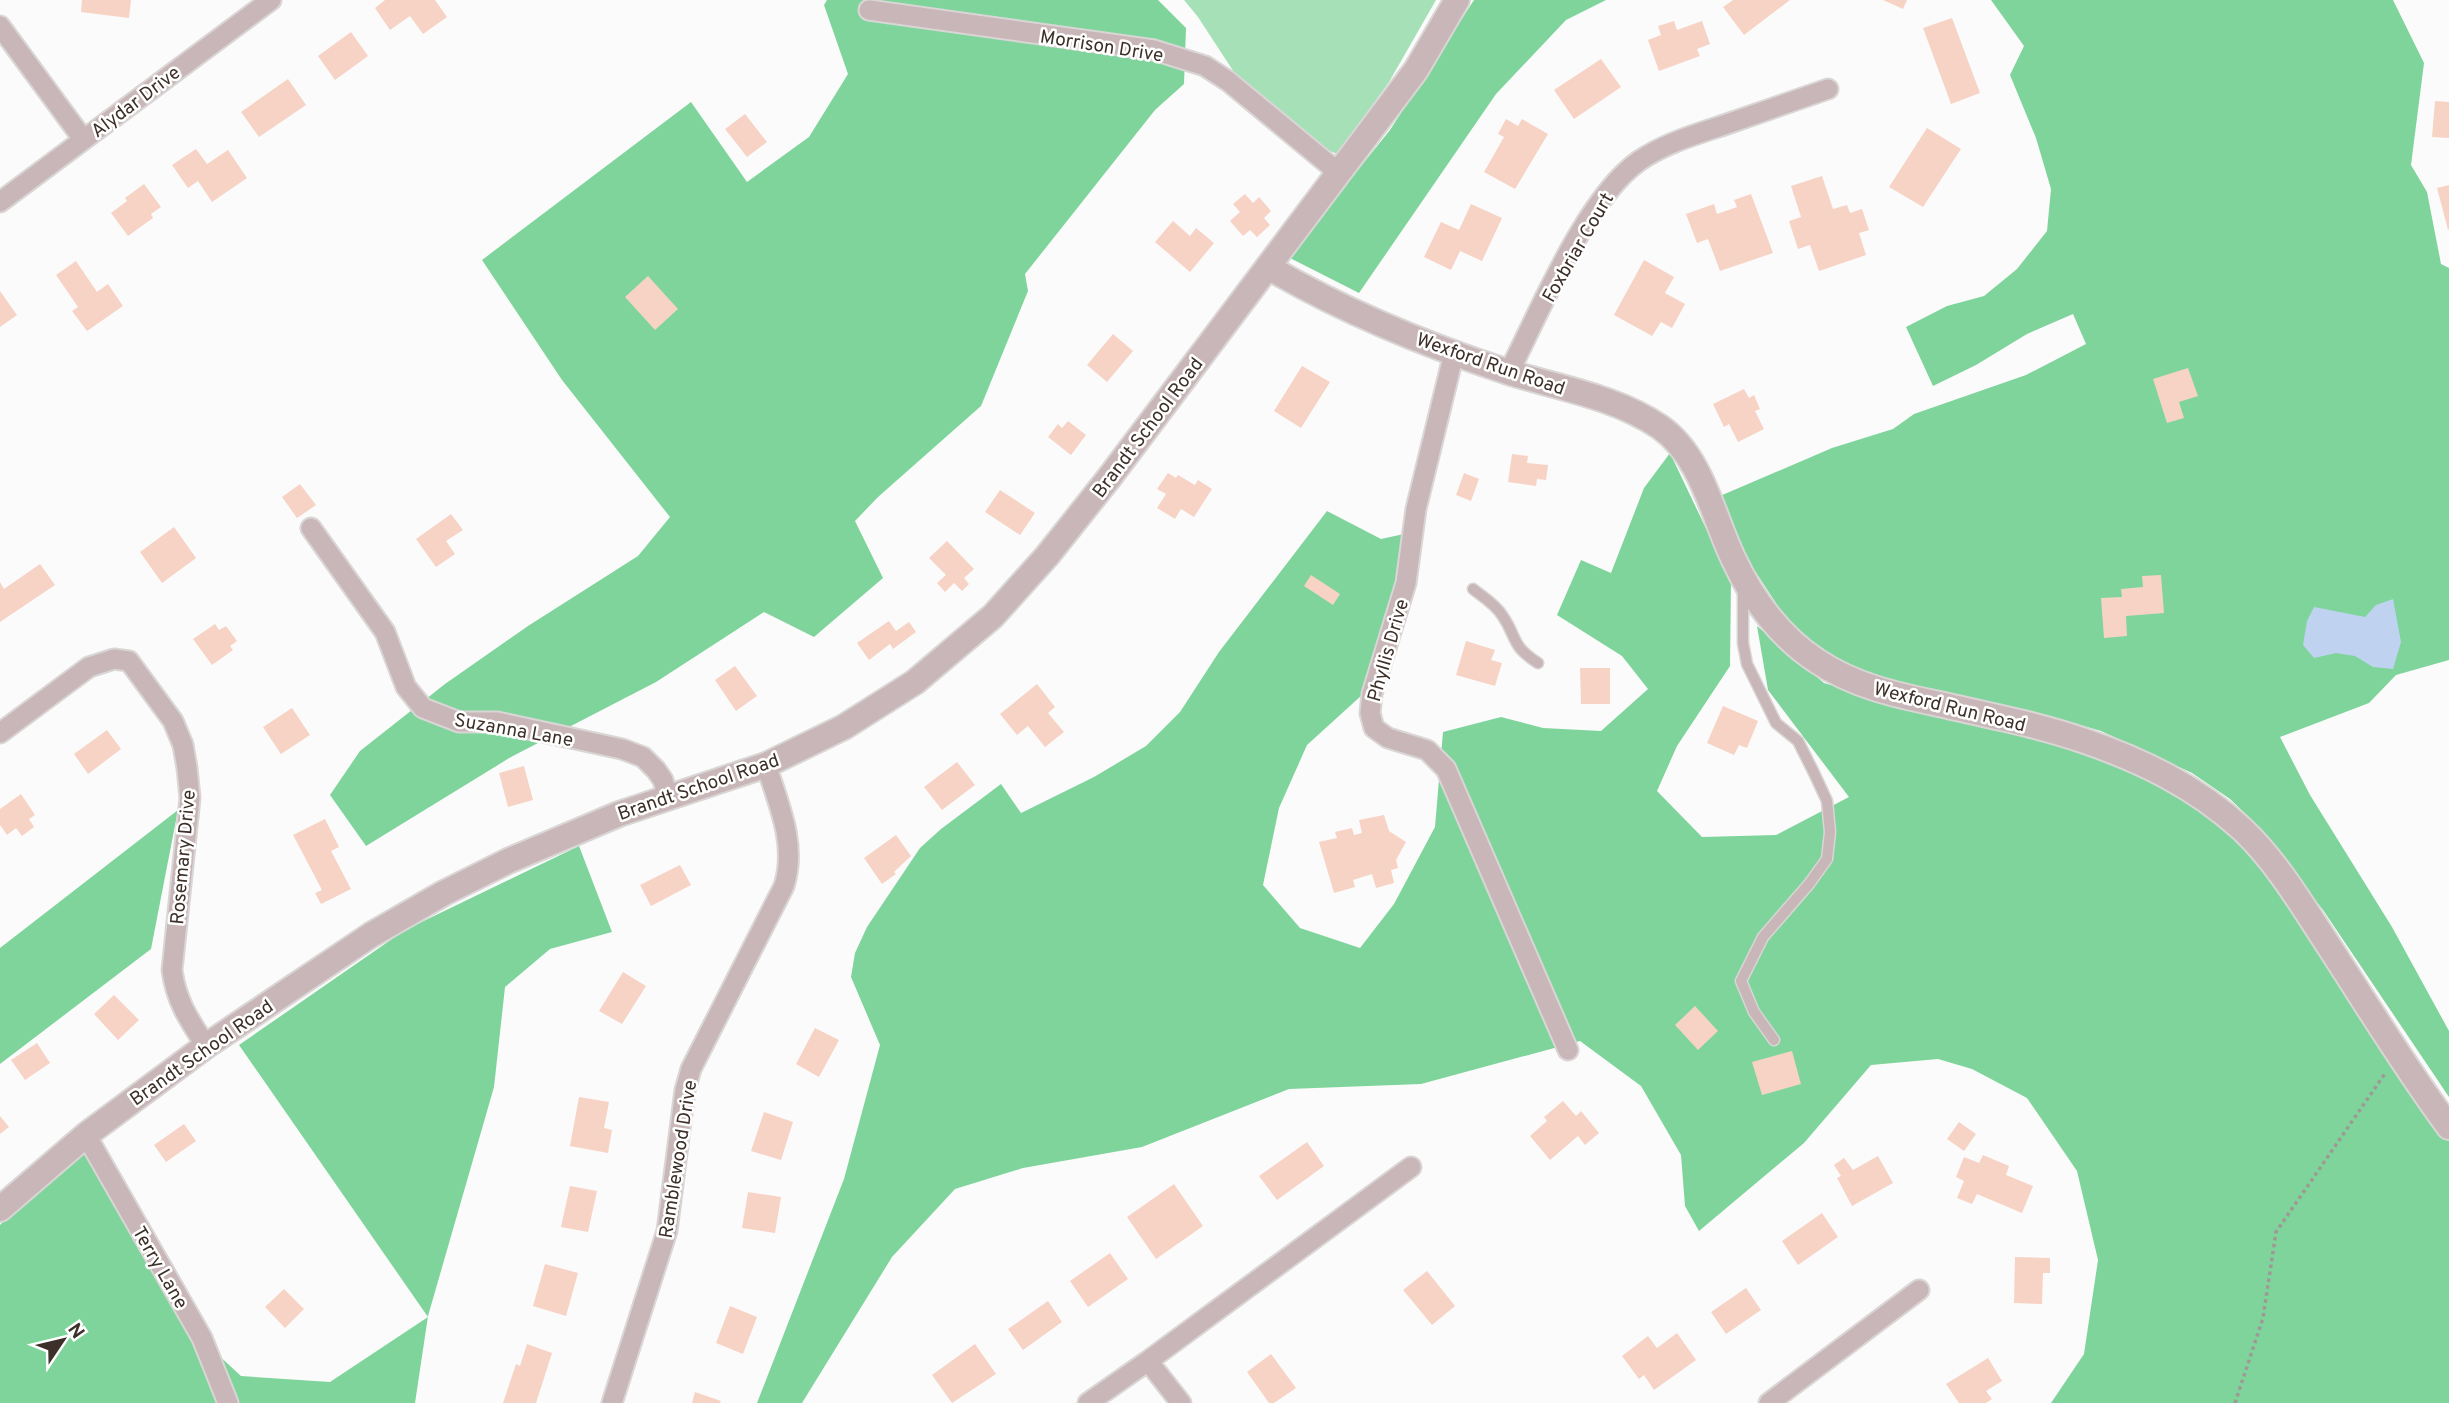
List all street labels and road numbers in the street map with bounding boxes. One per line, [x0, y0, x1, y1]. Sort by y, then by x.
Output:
street label: Morrison Drive [1038, 25, 1165, 69]
street label: Alydar Drive [87, 61, 186, 144]
street label: Foxbriar Court [1538, 189, 1620, 307]
street label: Wexford Run Road [1413, 328, 1568, 402]
street label: Brandt School Road [1088, 353, 1209, 503]
street label: Phyllis Drive [1363, 596, 1415, 705]
street label: Wexford Run Road [1871, 677, 2028, 738]
street label: Suzanna Lane [452, 709, 575, 753]
street label: Brandt School Road [615, 749, 783, 827]
street label: Rosemary Drive [166, 789, 202, 926]
street label: Brandt School Road [126, 995, 278, 1112]
street label: Ramblewood Drive [655, 1078, 703, 1240]
street label: Terry Lane [126, 1222, 192, 1314]

